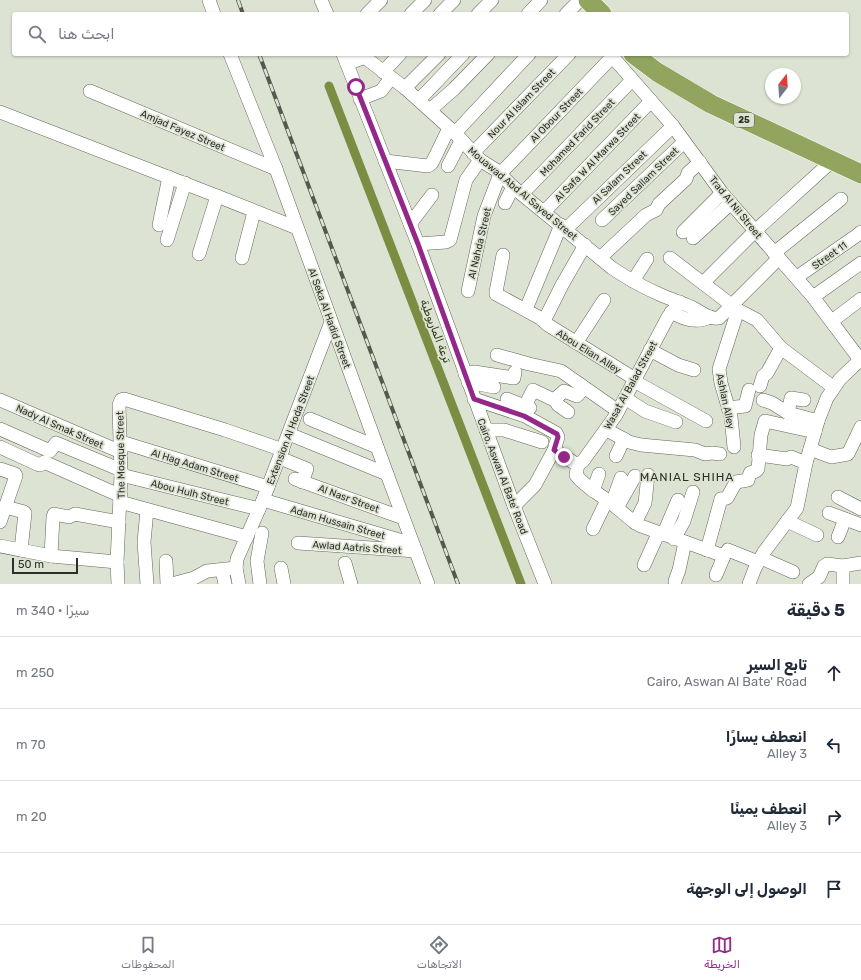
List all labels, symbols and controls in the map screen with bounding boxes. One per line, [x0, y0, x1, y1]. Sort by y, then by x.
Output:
search box [12, 12, 849, 56]
icon: search [26, 23, 48, 45]
text: ابحث هنا [58, 25, 115, 43]
street label: Nour Al Islam Street [485, 66, 558, 141]
north arrow [765, 68, 801, 104]
route start [347, 78, 365, 96]
street label: Al Obour Street [528, 86, 586, 145]
street label: Mohamed Farid Street [538, 96, 618, 179]
street label: Amjad Fayez Street [139, 108, 227, 154]
street label: Al Safa W Al Marwa Street [552, 111, 643, 204]
road number: 25 [734, 113, 754, 127]
street label: Mouawad Abd Al Sayed Street [465, 145, 580, 243]
street label: Sayed Sallam Street [606, 145, 681, 218]
street label: Al Salam Street [590, 149, 650, 207]
street label: Trad Al Nil Street [706, 174, 764, 241]
street label: Al Nahda Street [466, 206, 494, 280]
street label: Street 11 [810, 239, 849, 272]
street label: Al Seka Al Hadid Street [305, 266, 353, 370]
water label: ترعة الماريوطية [417, 298, 454, 365]
street label: Abou Elian Alley [554, 327, 623, 377]
street label: Wasat Al Balad Street [602, 339, 660, 432]
street label: Ashlan Alley [713, 372, 737, 431]
street label: Extension Al Hoda Street [265, 374, 317, 487]
street label: Nady Al Smak Street [14, 402, 105, 452]
street label: The Mosque Street [114, 411, 128, 499]
street label: Cairo, Aswan Al Bate' Road [474, 417, 530, 536]
street label: Al Hag Adam Street [150, 447, 240, 485]
route end [555, 448, 573, 466]
district label: MANIAL SHIHA [640, 470, 734, 484]
street label: Abou Hulh Street [150, 477, 230, 508]
street label: Al Nasr Street [316, 482, 381, 516]
street label: Adam Hussain Street [289, 504, 387, 542]
street label: Awlad Aatris Street [312, 539, 402, 557]
scale bar [12, 556, 78, 575]
text: 50 m [18, 558, 44, 571]
text: 5 دقيقة [787, 600, 845, 620]
text: سيرًا · 340 m [16, 603, 90, 618]
text: تابع السير [747, 656, 807, 674]
icon: ahead [823, 662, 845, 684]
text: 250 m [16, 665, 54, 680]
text: Cairo, Aswan Al Bate' Road [647, 674, 807, 689]
text: انعطف يسارًا [726, 728, 807, 746]
icon: left [823, 734, 845, 756]
text: 70 m [16, 737, 46, 752]
text: Alley 3 [767, 746, 807, 761]
text: انعطف يمينًا [730, 800, 807, 818]
icon: right [823, 806, 845, 828]
text: 20 m [16, 809, 47, 824]
text: Alley 3 [767, 818, 807, 833]
icon: arrive [823, 878, 845, 900]
text: الوصول إلى الوجهة [686, 880, 807, 898]
tab: المحفوظات [121, 934, 175, 971]
tab: الاتجاهات [417, 934, 462, 971]
tab: الخريطة [704, 934, 740, 971]

